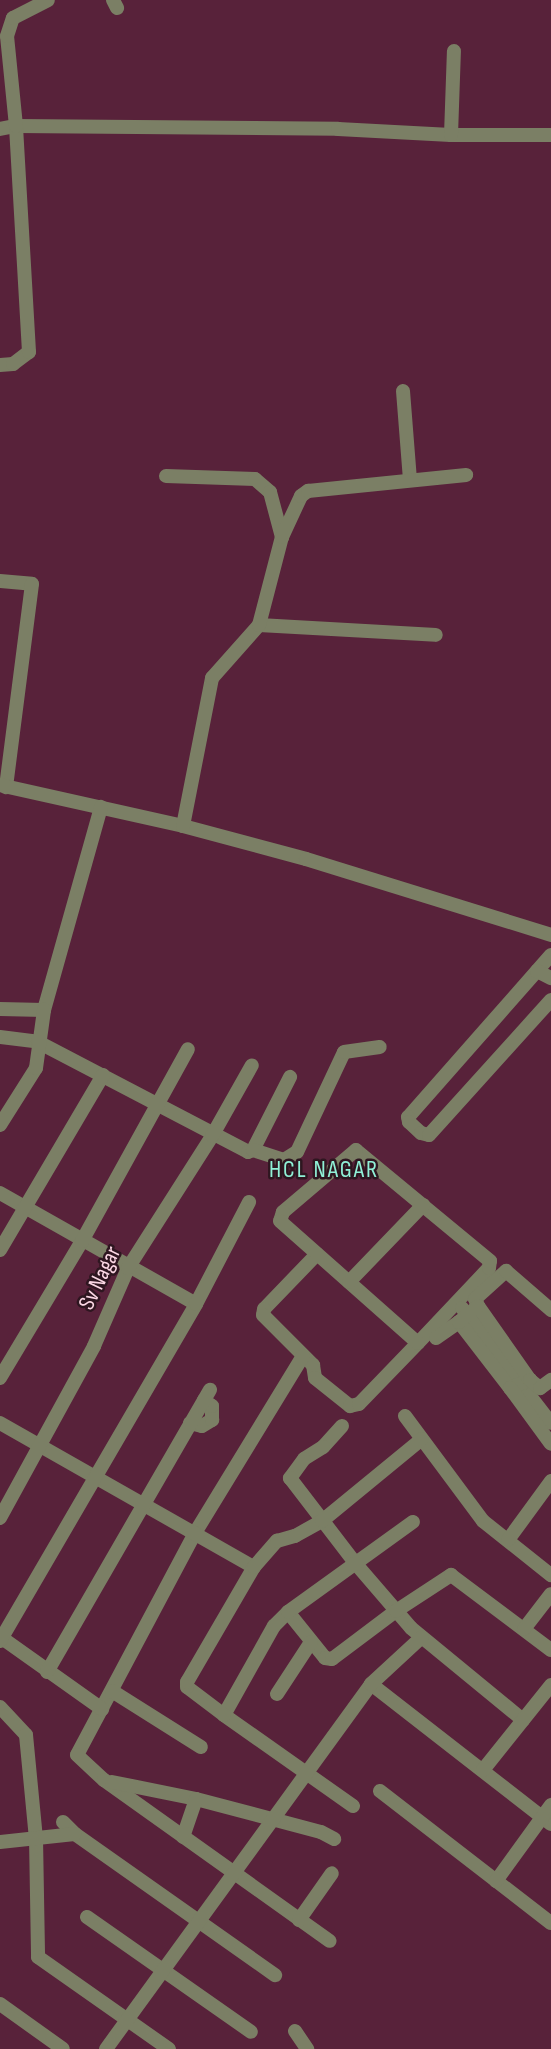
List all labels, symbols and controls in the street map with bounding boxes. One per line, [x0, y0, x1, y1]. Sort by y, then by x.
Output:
district label: HCL NAGAR [270, 1156, 378, 1184]
street label: Sv Nagar [73, 1242, 127, 1314]

